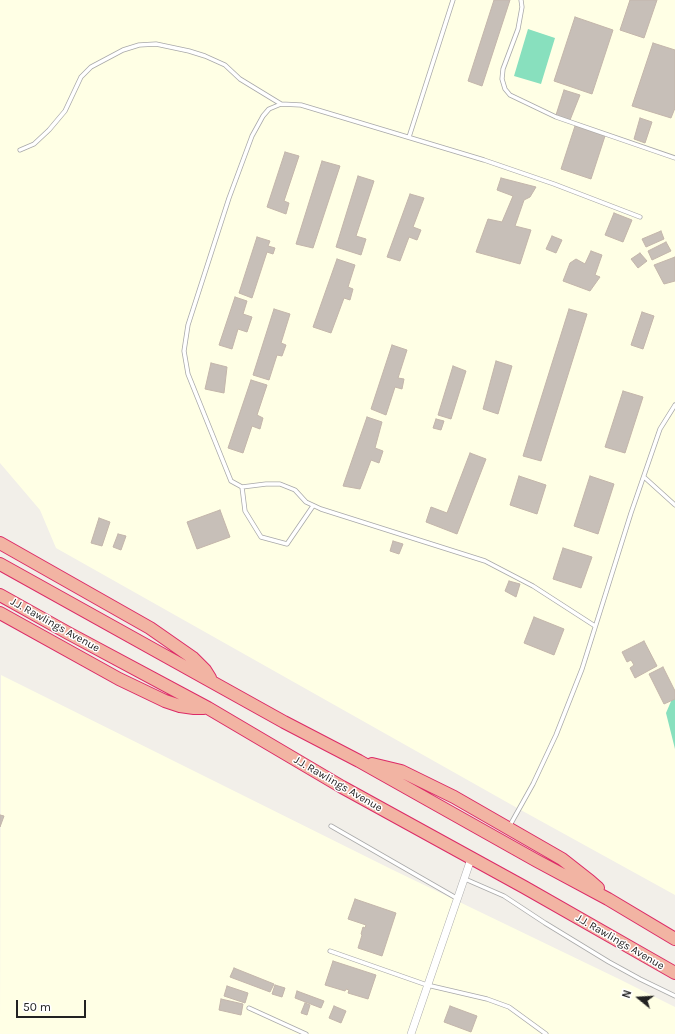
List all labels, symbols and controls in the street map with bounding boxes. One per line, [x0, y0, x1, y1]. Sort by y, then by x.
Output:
street label: J.J. Rawlings Avenue [8, 595, 102, 655]
street label: J.J. Rawlings Avenue [291, 753, 385, 815]
street label: J.J. Rawlings Avenue [573, 911, 667, 973]
north arrow [619, 978, 659, 1018]
text: N [620, 988, 635, 1000]
scale bar [18, 992, 88, 1018]
text: 50 m [23, 1000, 51, 1014]

